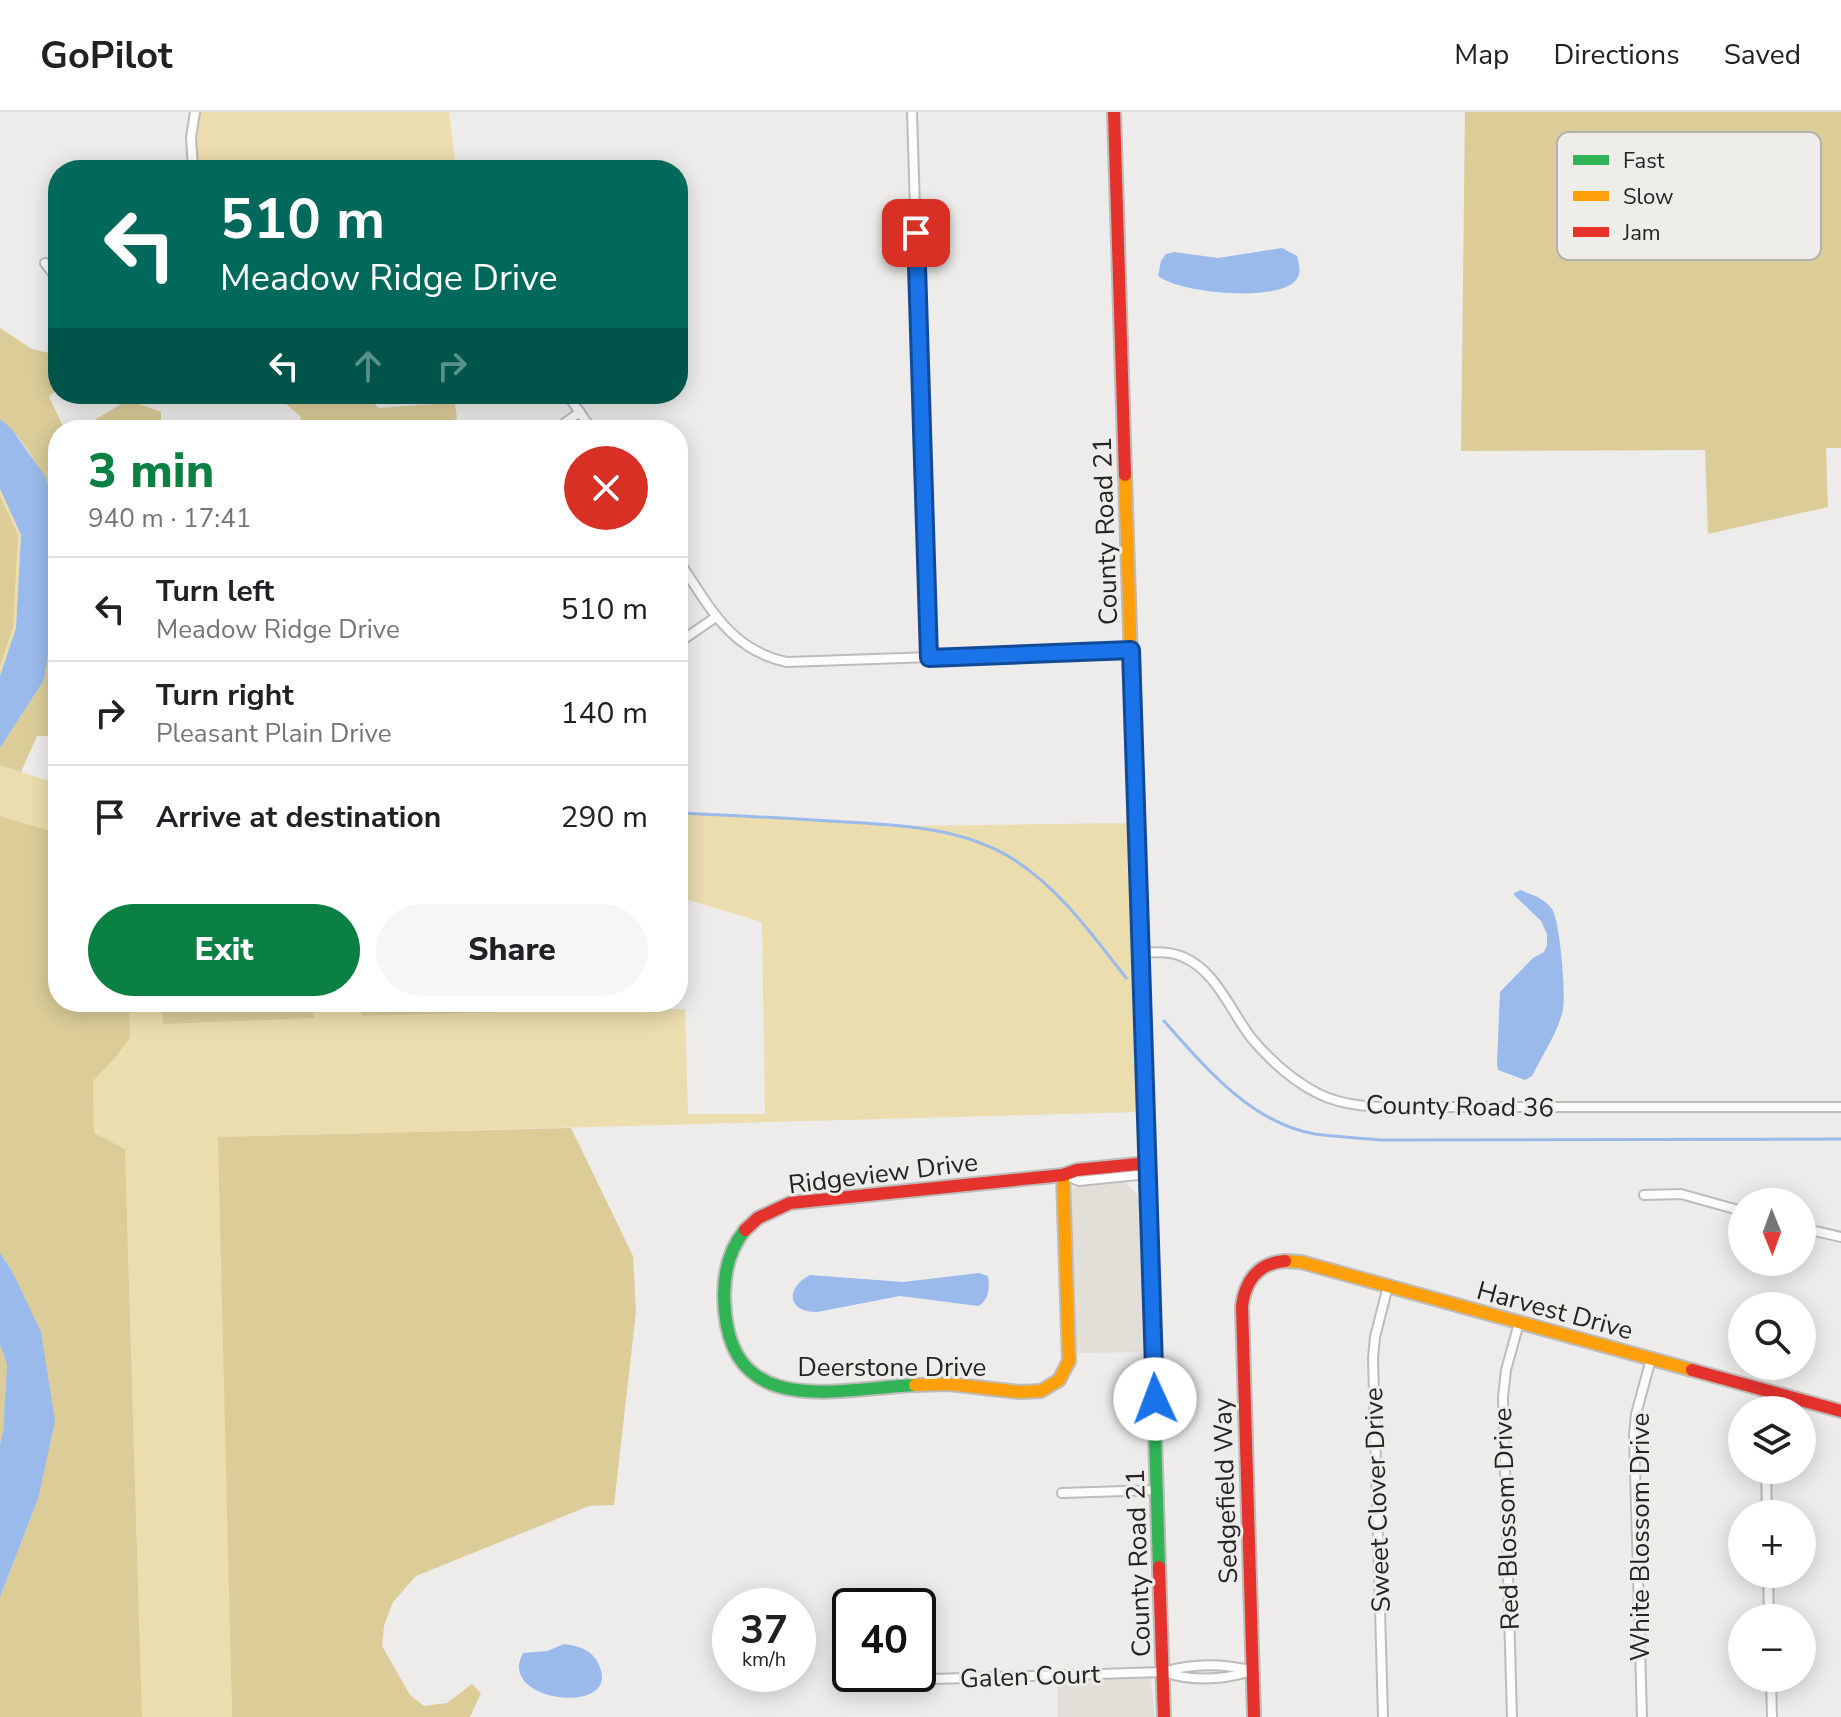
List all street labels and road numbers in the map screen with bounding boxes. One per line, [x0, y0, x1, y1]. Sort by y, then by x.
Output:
street label: County Road 21 [1085, 436, 1126, 626]
street label: County Road 36 [1366, 1087, 1554, 1126]
street label: Ridgeview Drive [786, 1145, 980, 1202]
street label: Harvest Drive [1473, 1273, 1637, 1348]
street label: Deerstone Drive [798, 1350, 986, 1385]
street label: Sweet Clover Drive [1356, 1387, 1399, 1613]
street label: Sedgefield Way [1205, 1397, 1246, 1585]
street label: Red Blossom Drive [1485, 1407, 1528, 1631]
street label: White Blossom Drive [1623, 1413, 1658, 1661]
street label: County Road 21 [1118, 1468, 1159, 1658]
street label: Galen Court [959, 1657, 1102, 1696]

